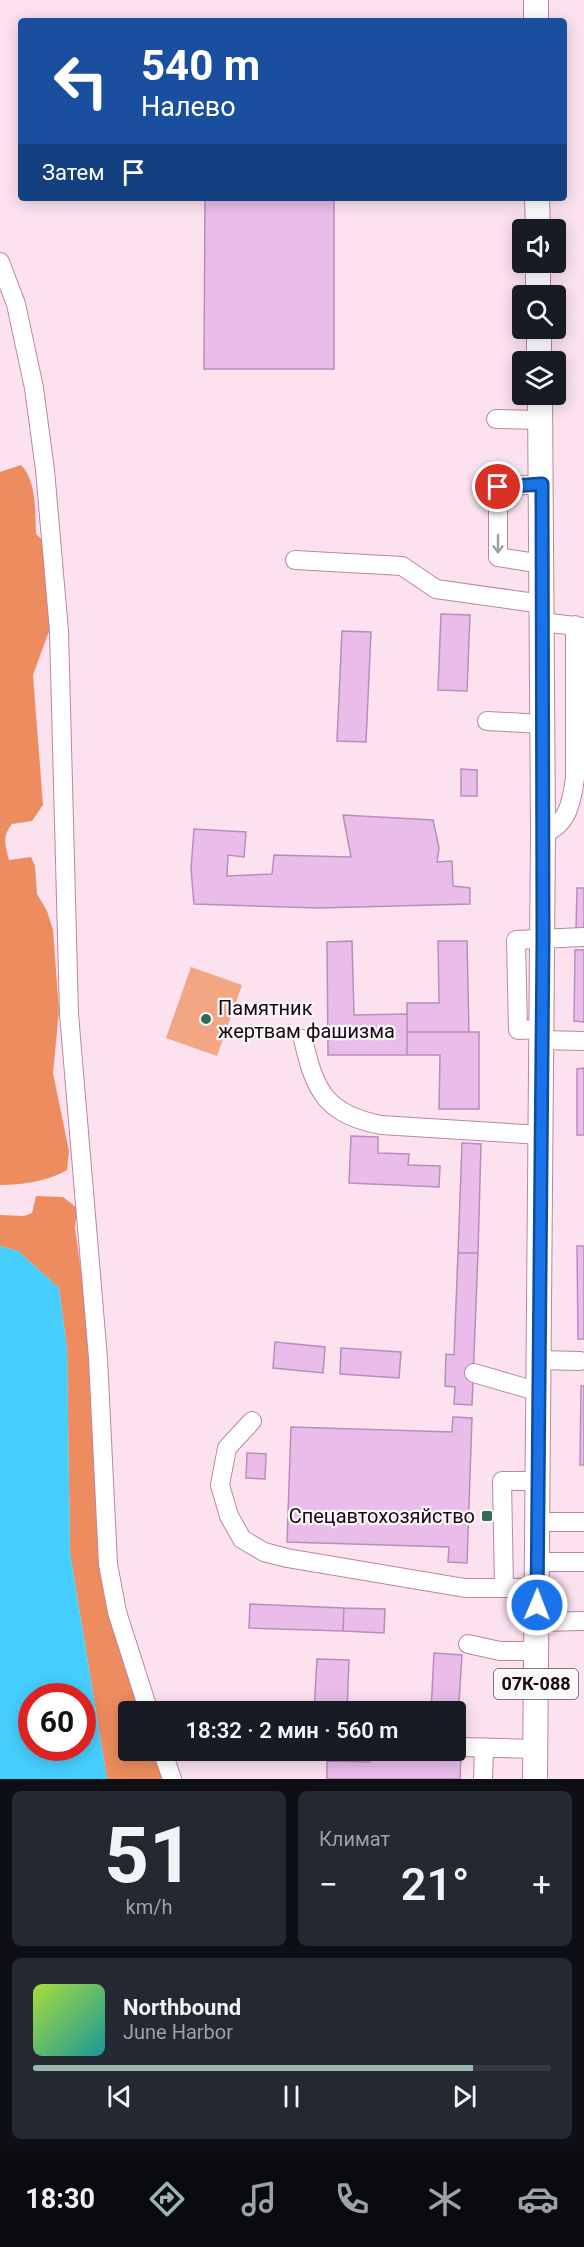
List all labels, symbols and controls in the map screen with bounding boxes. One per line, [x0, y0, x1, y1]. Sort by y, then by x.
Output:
text: 540 m [141, 41, 260, 90]
icon: left [42, 42, 120, 120]
text: Налево [141, 91, 236, 123]
icon: arrive [117, 156, 150, 189]
text: Затем [42, 160, 105, 185]
map controls [512, 219, 566, 405]
button: sound [512, 219, 566, 273]
button: search [512, 285, 566, 339]
button: layers [512, 351, 566, 405]
pin [472, 461, 523, 512]
icon: arrive [481, 470, 514, 503]
one-way arrow [492, 534, 504, 554]
place label: Памятник жертвам фашизма [218, 996, 395, 1043]
marker: Памятник жертвам фашизма [199, 1012, 213, 1026]
place label: Спецавтохозяйство [289, 1504, 475, 1528]
marker: Спецавтохозяйство [480, 1509, 494, 1523]
position arrow [505, 1573, 569, 1637]
road number: 07К-088 [494, 1669, 578, 1699]
speed limit sign: 60 [18, 1683, 96, 1761]
text: 18:32 · 2 мин · 560 m [186, 1718, 398, 1743]
text: 51 [104, 1810, 194, 1901]
text: Климат [319, 1827, 390, 1851]
text: 21° [401, 1858, 469, 1911]
text: − [319, 1865, 338, 1904]
text: + [532, 1865, 551, 1904]
text: km/h [126, 1895, 172, 1919]
text: Northbound [123, 1995, 241, 2020]
text: June Harbor [123, 2020, 233, 2044]
icon: previous [103, 2080, 136, 2113]
icon: pause [275, 2080, 308, 2113]
icon: next [448, 2080, 481, 2113]
icon: directions [146, 2178, 188, 2220]
icon: music [238, 2178, 280, 2220]
icon: phone [331, 2178, 373, 2220]
icon: climate [424, 2178, 466, 2220]
icon: car [517, 2178, 559, 2220]
text: 18:30 [25, 2183, 95, 2215]

